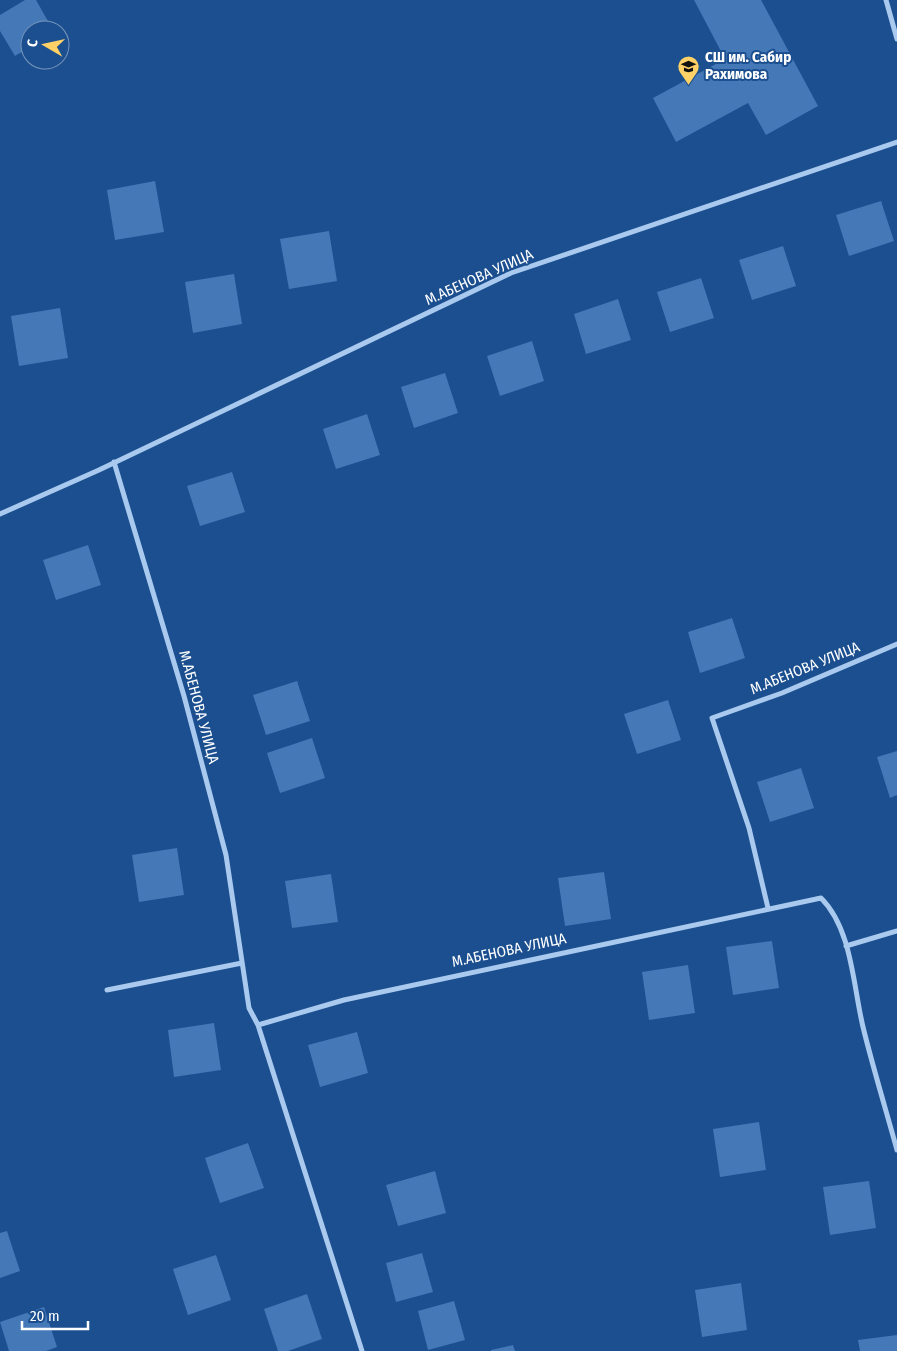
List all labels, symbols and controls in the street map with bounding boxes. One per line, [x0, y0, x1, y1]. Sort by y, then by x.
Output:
north arrow [20, 20, 70, 70]
text: С [24, 37, 42, 48]
place label: СШ им. Сабир Рахимова [705, 48, 791, 83]
school or university icon: СШ им. Сабир Рахимова [677, 54, 701, 85]
street label: М.АБЕНОВА УЛИЦА [422, 245, 536, 309]
street label: М.АБЕНОВА УЛИЦА [748, 638, 863, 698]
street label: М.АБЕНОВА УЛИЦА [175, 648, 223, 766]
street label: М.АБЕНОВА УЛИЦА [450, 929, 568, 971]
scale bar [22, 1298, 89, 1330]
text: 20 m [30, 1307, 60, 1325]

